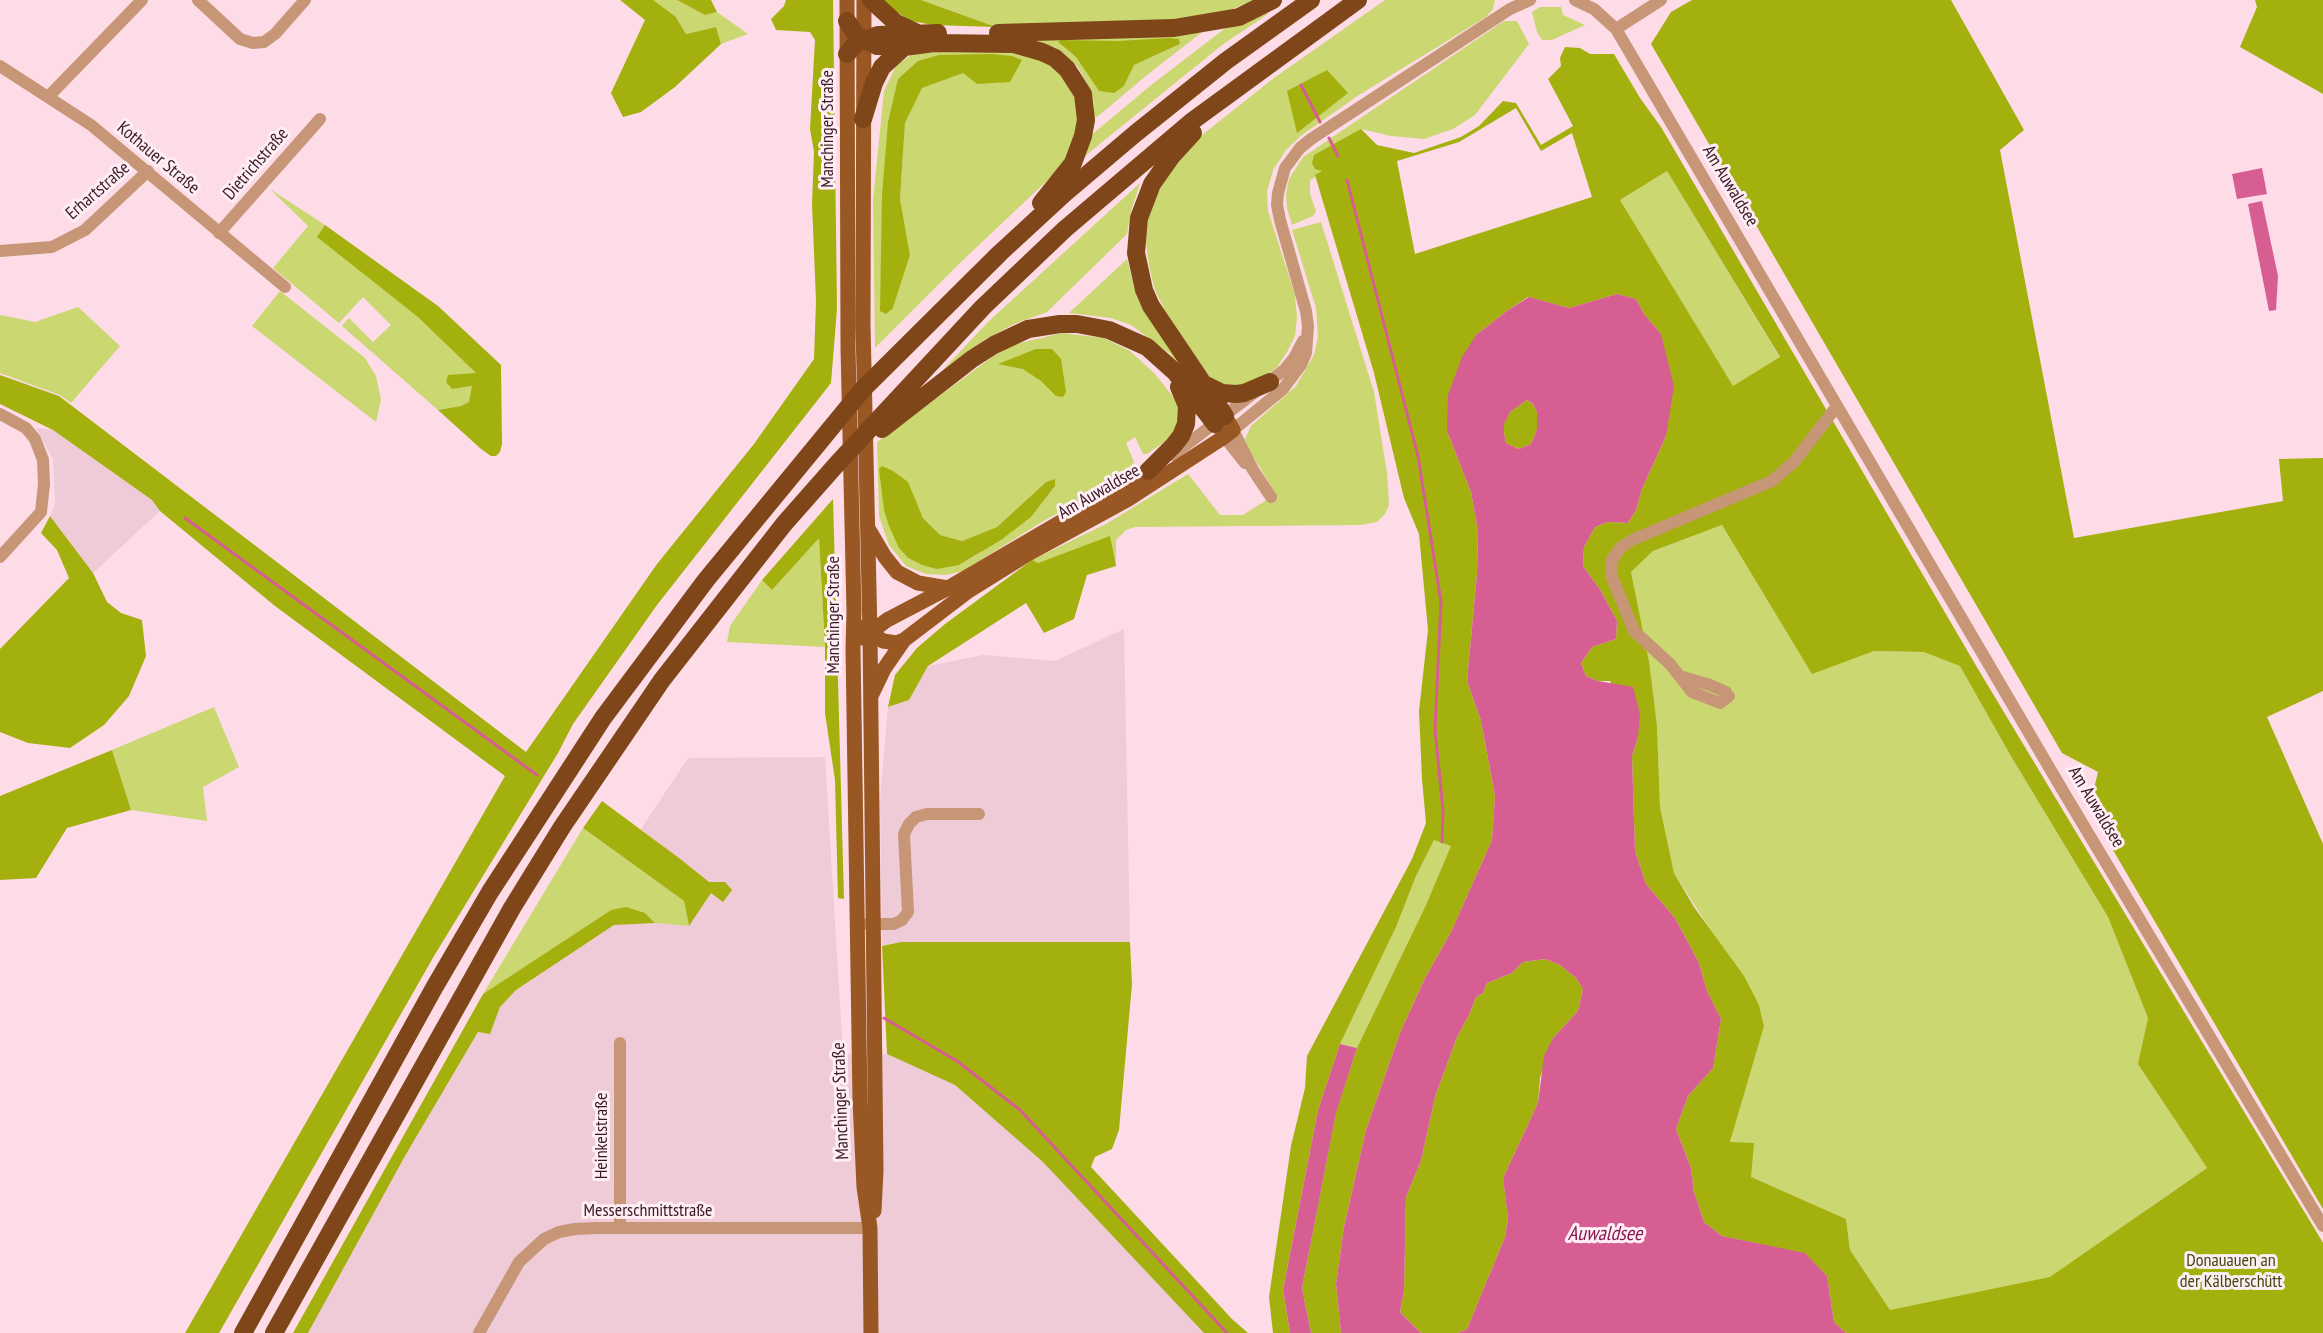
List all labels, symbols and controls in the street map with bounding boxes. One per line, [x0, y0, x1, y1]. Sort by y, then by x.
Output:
street label: Manchinger Straße [817, 70, 839, 188]
street label: Kothauer Straße [112, 117, 204, 199]
street label: Dietrichstraße [219, 124, 293, 204]
street label: Am Auwaldsee [1697, 141, 1763, 231]
street label: Erhartstraße [62, 157, 134, 225]
street label: Am Auwaldsee [1054, 460, 1144, 524]
street label: Manchinger Straße [823, 556, 845, 674]
street label: Am Auwaldsee [2063, 762, 2129, 852]
street label: Manchinger Straße [828, 1042, 854, 1160]
street label: Heinkelstraße [591, 1093, 613, 1179]
street label: Messerschmittstraße [584, 1200, 712, 1222]
water label: Auwaldsee [1568, 1222, 1642, 1246]
park label: Donauauen an der Kälberschütt [2180, 1250, 2282, 1292]

